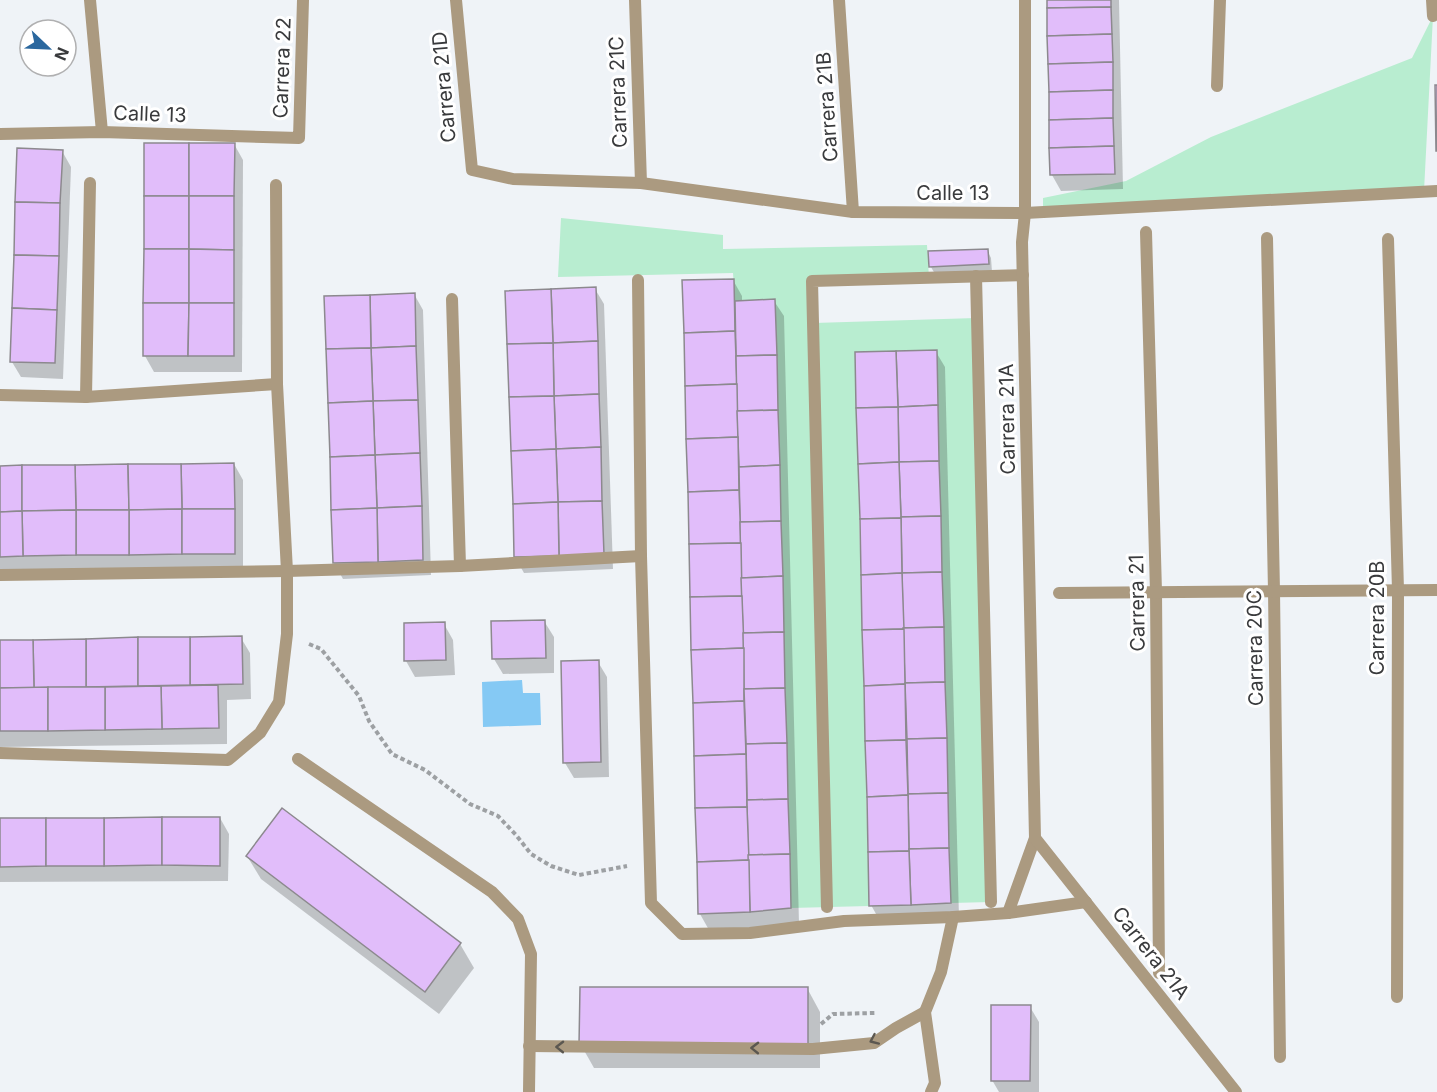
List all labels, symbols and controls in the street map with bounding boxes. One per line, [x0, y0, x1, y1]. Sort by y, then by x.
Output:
street label: Carrera 22 [268, 17, 296, 119]
north arrow [18, 18, 78, 78]
street label: Carrera 21D [427, 30, 461, 144]
street label: Carrera 21C [604, 36, 632, 148]
text: N [50, 44, 73, 63]
street label: Carrera 21B [811, 51, 843, 163]
street label: Calle 13 [113, 101, 187, 127]
street label: Calle 13 [916, 181, 990, 205]
street label: Carrera 21A [994, 363, 1020, 475]
street label: Carrera 21 [1124, 554, 1150, 652]
street label: Carrera 20B [1365, 561, 1389, 675]
street label: Carrera 20C [1242, 590, 1268, 706]
street label: Carrera 21A [1107, 902, 1195, 1004]
one-way arrow [870, 1033, 881, 1045]
one-way arrow [555, 1040, 564, 1053]
one-way arrow [750, 1042, 759, 1055]

